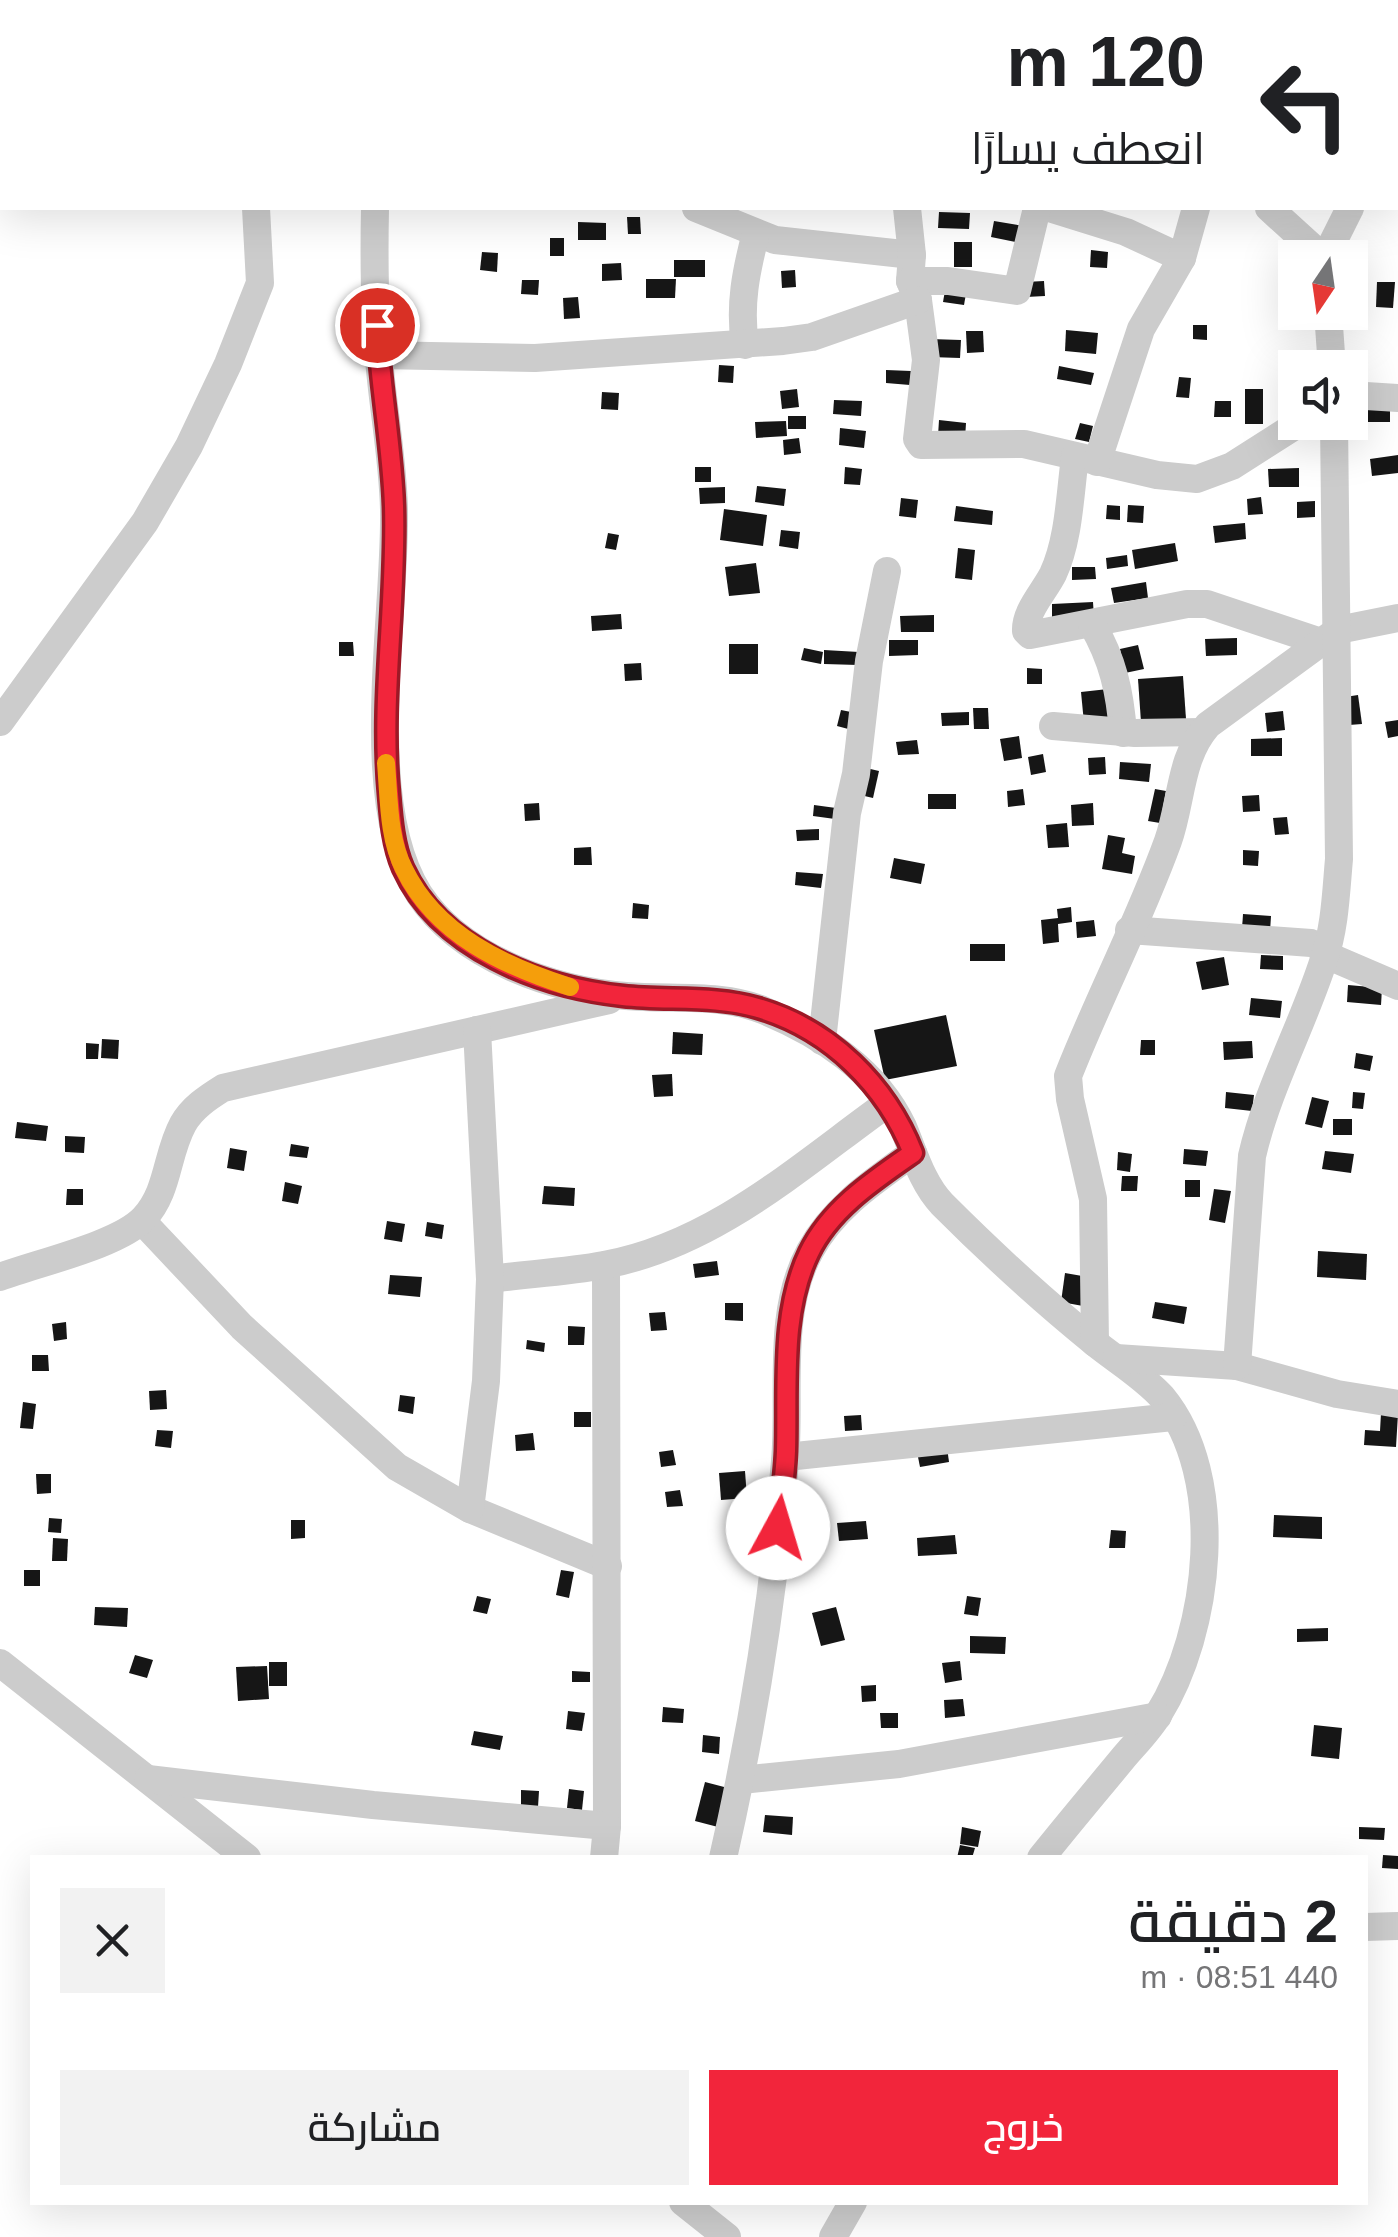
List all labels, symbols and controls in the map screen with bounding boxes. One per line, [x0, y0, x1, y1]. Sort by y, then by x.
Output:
text: 120 m [1007, 23, 1205, 101]
icon: left [1240, 40, 1370, 170]
text: انعطف يسارًا [971, 123, 1205, 174]
north arrow [1278, 240, 1368, 330]
map controls [1278, 240, 1368, 440]
pin [335, 283, 420, 368]
icon: arrive [350, 298, 405, 353]
button: sound [1278, 350, 1368, 440]
position arrow [726, 1476, 830, 1580]
button: close [60, 1888, 165, 1993]
text: 2 دقيقة [1128, 1888, 1338, 1955]
text: 440 m · 08:51 [1141, 1959, 1338, 1995]
button: مشاركة [60, 2070, 689, 2185]
button: خروج [709, 2070, 1338, 2185]

